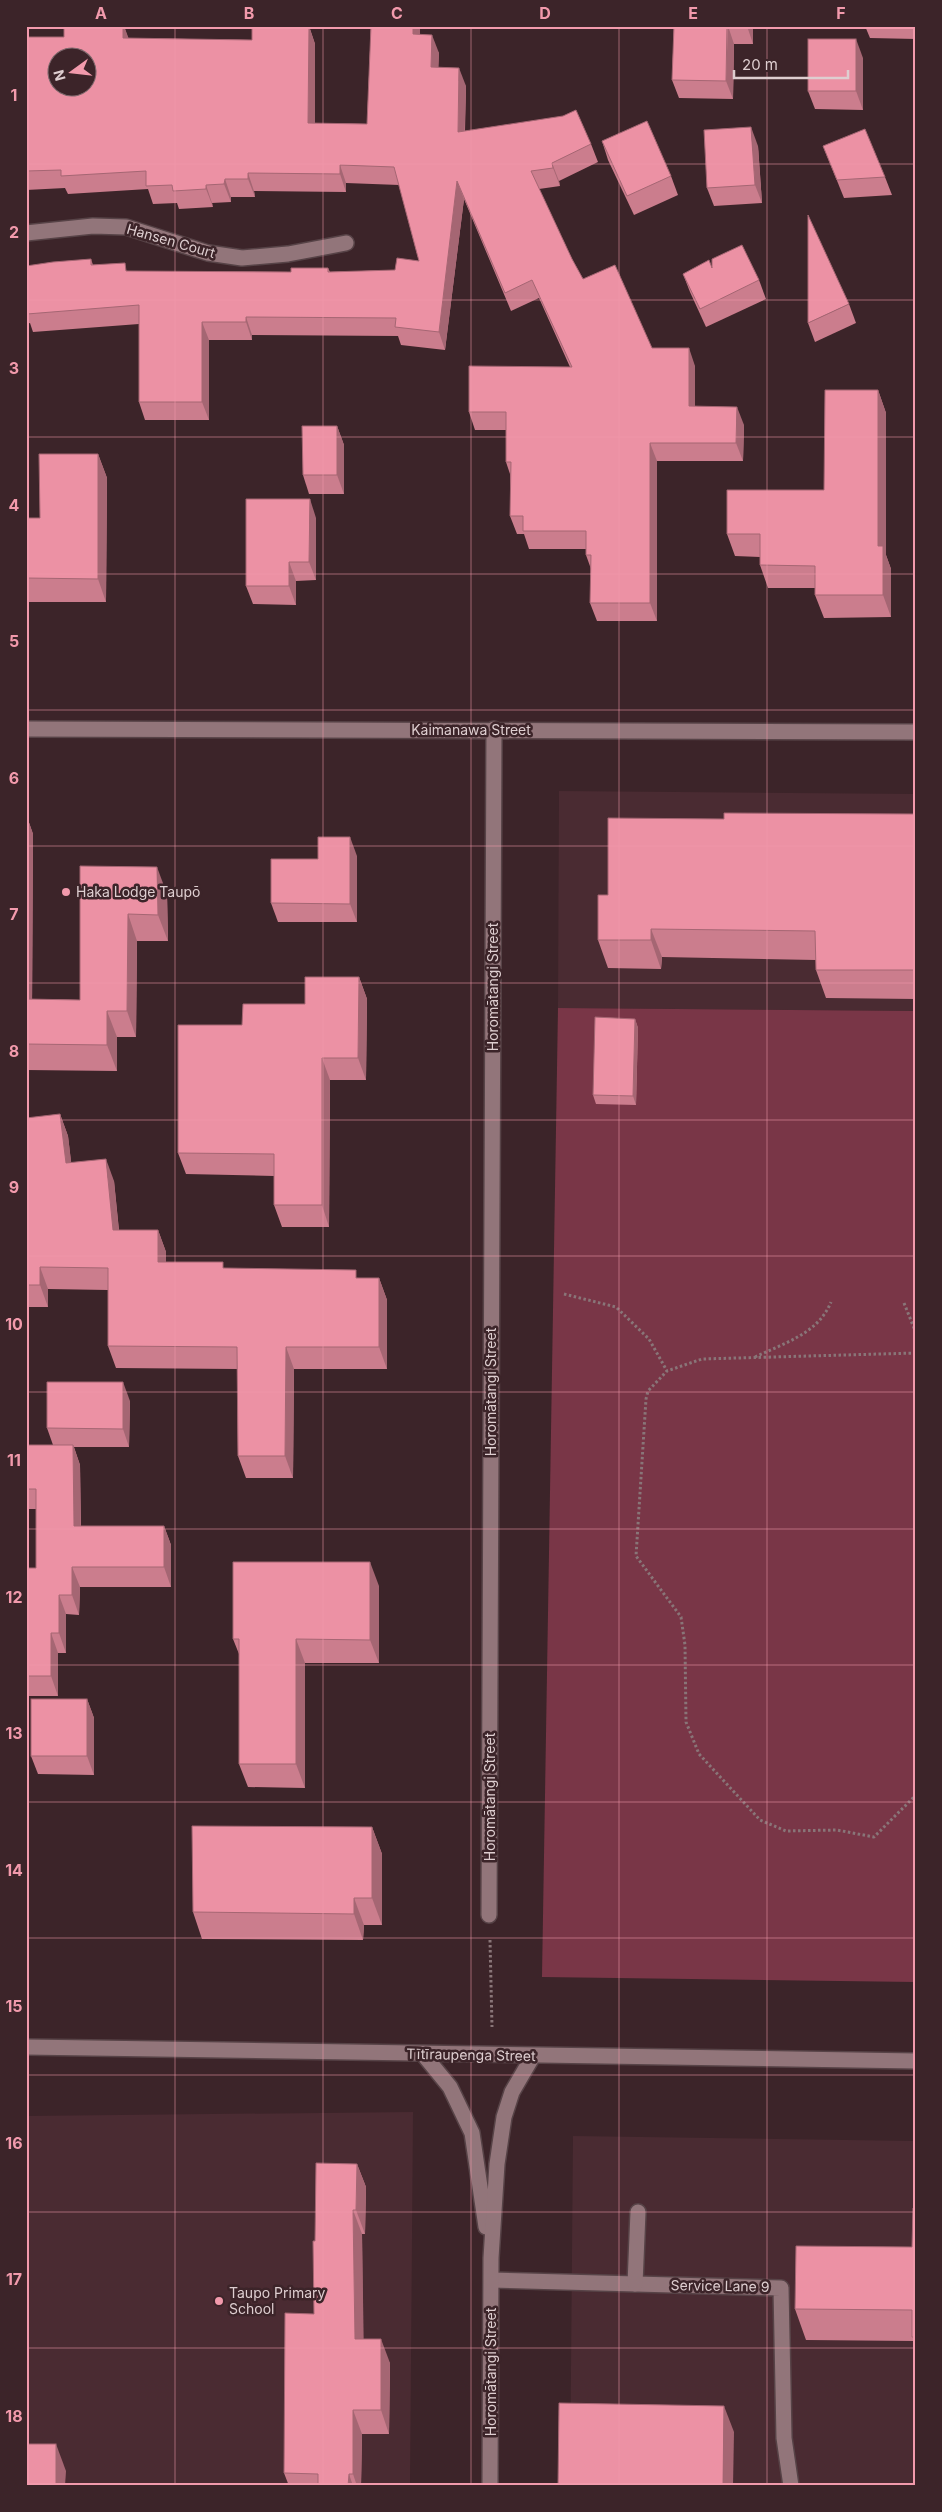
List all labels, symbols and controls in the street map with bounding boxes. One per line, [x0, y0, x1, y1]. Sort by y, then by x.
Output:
text: A [95, 3, 107, 23]
text: B [244, 3, 254, 23]
text: C [391, 3, 403, 23]
text: D [539, 3, 551, 23]
text: E [688, 3, 698, 23]
text: F [836, 3, 846, 23]
north arrow [48, 48, 98, 98]
scale bar [734, 48, 848, 80]
text: 20 m [742, 55, 778, 74]
text: N [49, 68, 69, 83]
text: 1 [11, 85, 17, 105]
street label: Hansen Court [125, 220, 218, 261]
text: 2 [9, 222, 19, 242]
text: 3 [9, 358, 19, 378]
text: 4 [9, 495, 20, 515]
text: 5 [9, 631, 19, 651]
street label: Kaimanawa Street [411, 721, 531, 738]
text: 6 [9, 768, 19, 788]
place label: Haka Lodge Taupō [76, 883, 200, 900]
marker: Haka Lodge Taupō [60, 886, 72, 898]
text: 7 [9, 904, 19, 924]
street label: Horomātangi Street [484, 922, 501, 1051]
text: 8 [9, 1041, 19, 1061]
text: 9 [9, 1177, 19, 1197]
text: 10 [5, 1314, 23, 1334]
street label: Horomātangi Street [482, 1327, 499, 1456]
text: 11 [7, 1450, 21, 1470]
text: 12 [6, 1587, 22, 1607]
text: 13 [5, 1723, 23, 1743]
street label: Horomātangi Street [481, 1732, 498, 1861]
text: 14 [5, 1860, 23, 1880]
text: 15 [5, 1996, 23, 2016]
street label: Tītīraupenga Street [406, 2045, 536, 2064]
text: 16 [5, 2133, 23, 2153]
text: 17 [6, 2269, 22, 2289]
street label: Service Lane 9 [670, 2276, 770, 2295]
place label: Taupo Primary School [229, 2284, 325, 2317]
marker: Taupo Primary School [213, 2295, 225, 2307]
street label: Horomātangi Street [482, 2307, 499, 2436]
text: 18 [5, 2406, 23, 2426]

